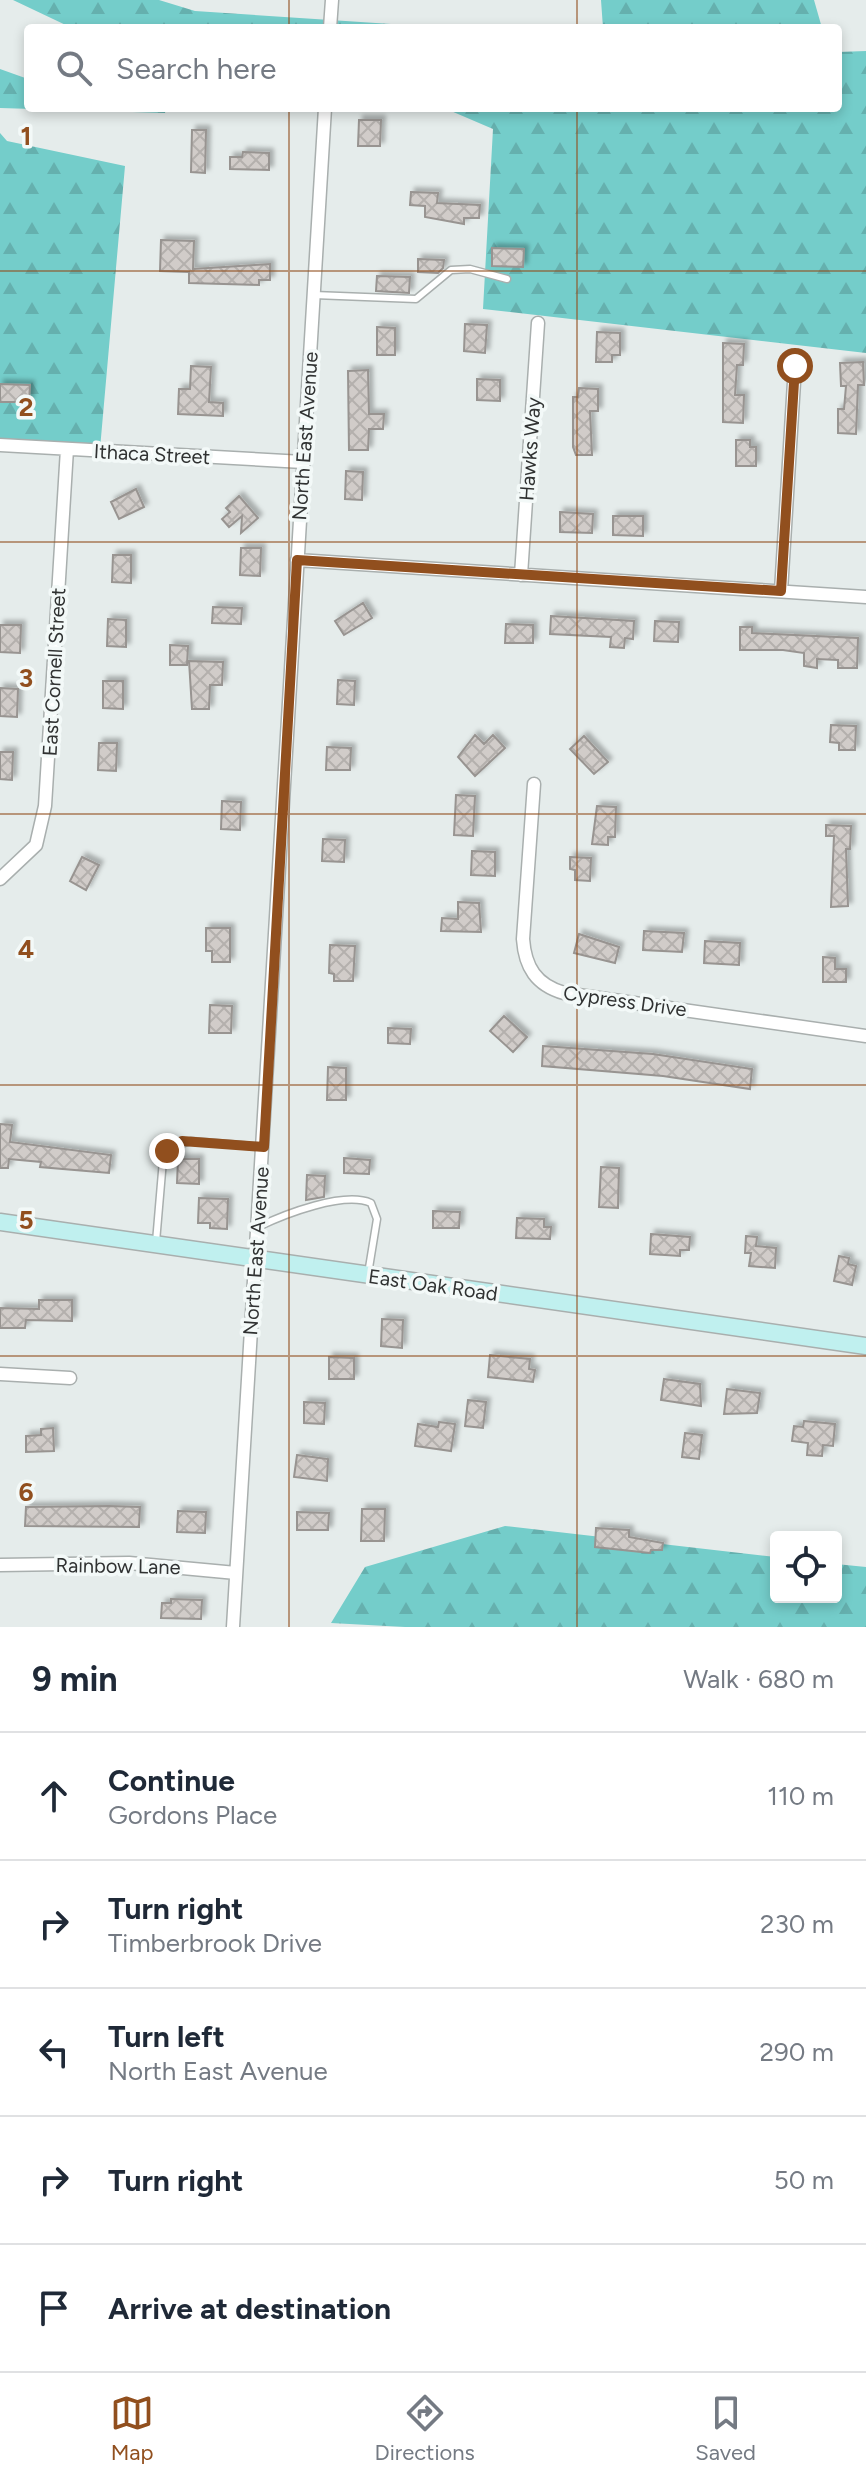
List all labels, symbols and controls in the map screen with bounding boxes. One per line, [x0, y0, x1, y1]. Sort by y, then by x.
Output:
search box [24, 24, 842, 112]
icon: search [52, 46, 96, 90]
text: Search here [116, 50, 276, 87]
text: 1 [21, 120, 31, 152]
route start [777, 348, 813, 384]
street label: North East Avenue [287, 351, 323, 521]
text: 2 [18, 391, 34, 423]
street label: Hawks Way [514, 396, 546, 502]
street label: Ithaca Street [93, 439, 211, 469]
street label: East Cornell Street [38, 587, 70, 757]
text: 3 [19, 662, 33, 694]
text: 4 [18, 933, 34, 965]
street label: Cypress Drive [562, 980, 688, 1022]
route end [149, 1133, 185, 1169]
street label: North East Avenue [238, 1166, 274, 1336]
text: 5 [18, 1204, 34, 1236]
street label: East Oak Road [367, 1264, 499, 1306]
text: 6 [18, 1476, 34, 1508]
map controls [770, 1531, 842, 1603]
button: locate [770, 1531, 842, 1603]
street label: Rainbow Lane [55, 1553, 181, 1579]
text: 9 min [32, 1659, 118, 1700]
text: Walk · 680 m [683, 1663, 834, 1695]
text: Continue [108, 1762, 235, 1799]
icon: ahead [32, 1774, 76, 1818]
text: 110 m [767, 1780, 834, 1812]
text: Gordons Place [108, 1799, 277, 1831]
text: Turn right [108, 1890, 243, 1927]
icon: right [32, 1902, 76, 1946]
text: 230 m [760, 1908, 834, 1940]
text: Timberbrook Drive [108, 1927, 322, 1959]
text: Turn left [108, 2018, 225, 2055]
icon: left [32, 2030, 76, 2074]
text: 290 m [760, 2036, 834, 2068]
text: North East Avenue [108, 2055, 328, 2087]
icon: right [32, 2158, 76, 2202]
text: Turn right [108, 2162, 243, 2199]
text: 50 m [774, 2164, 834, 2196]
icon: arrive [32, 2286, 76, 2330]
text: Arrive at destination [108, 2290, 391, 2327]
tab: Map [110, 2391, 154, 2466]
tab: Directions [375, 2391, 475, 2466]
tab: Saved [695, 2391, 756, 2466]

